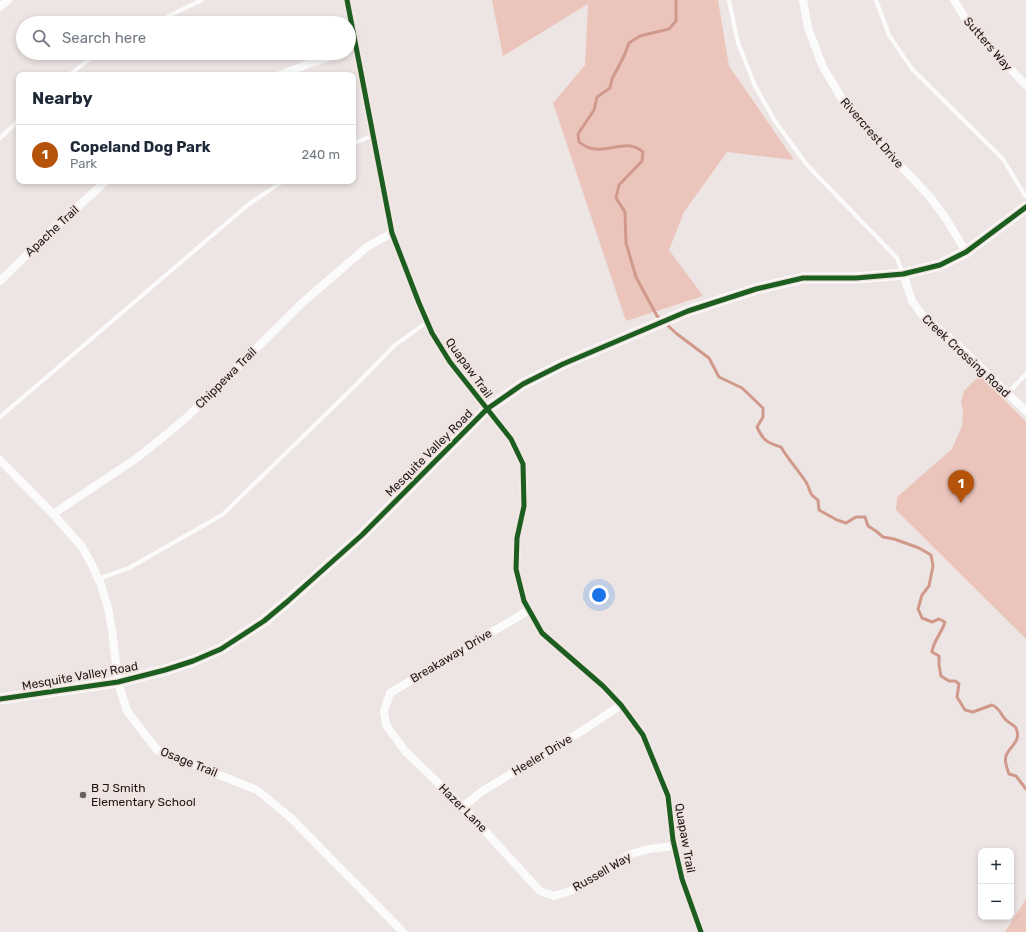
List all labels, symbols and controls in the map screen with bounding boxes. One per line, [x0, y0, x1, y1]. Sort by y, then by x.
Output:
street label: Sutters Way [961, 14, 1015, 74]
search box [16, 16, 356, 60]
icon: search [30, 27, 52, 49]
text: Search here [62, 29, 146, 47]
text: Nearby [32, 88, 93, 108]
street label: Rivercrest Drive [838, 95, 907, 171]
text: Copeland Dog Park [70, 138, 211, 156]
text: 1 [42, 147, 48, 162]
text: 240 m [301, 147, 340, 162]
text: Park [70, 156, 97, 171]
street label: Apache Trail [22, 203, 82, 259]
street label: Creek Crossing Road [919, 312, 1013, 400]
street label: Quapaw Trail [443, 335, 495, 401]
street label: Chippewa Trail [193, 344, 260, 411]
street label: Mesquite Valley Road [383, 407, 475, 499]
pin: 1 [948, 470, 974, 503]
your location [589, 585, 609, 605]
street label: Breakaway Drive [408, 626, 494, 686]
street label: Mesquite Valley Road [21, 659, 139, 693]
street label: Heeler Drive [509, 731, 575, 778]
street label: Osage Trail [158, 744, 220, 780]
place label: B J Smith Elementary School [91, 781, 196, 809]
street label: Hazer Lane [436, 781, 490, 835]
marker: B J Smith Elementary School [78, 790, 88, 800]
street label: Quapaw Trail [672, 802, 698, 874]
map controls [978, 848, 1014, 920]
button: + [978, 848, 1014, 884]
street label: Russell Way [570, 849, 634, 894]
button: − [978, 884, 1014, 920]

